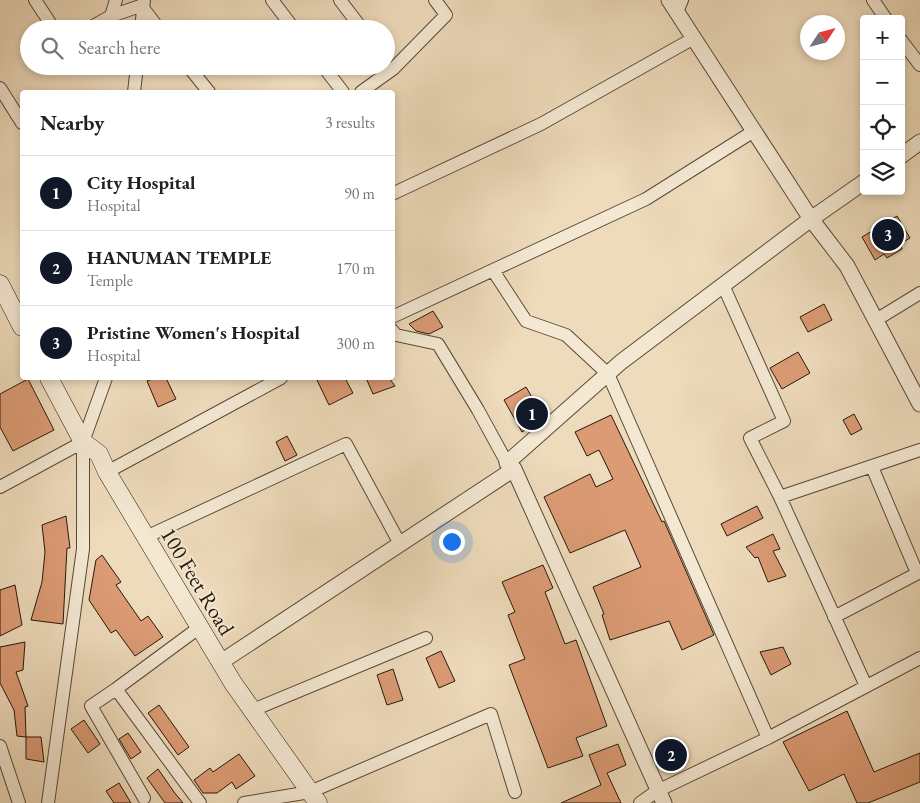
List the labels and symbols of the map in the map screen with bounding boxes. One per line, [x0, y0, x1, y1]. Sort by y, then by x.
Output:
north arrow [800, 15, 845, 60]
pin: 3 [872, 216, 904, 254]
pin: 1 [516, 395, 548, 433]
street label: 100 Feet Road [154, 522, 242, 641]
your location [439, 529, 465, 555]
pin: 2 [655, 736, 687, 774]

